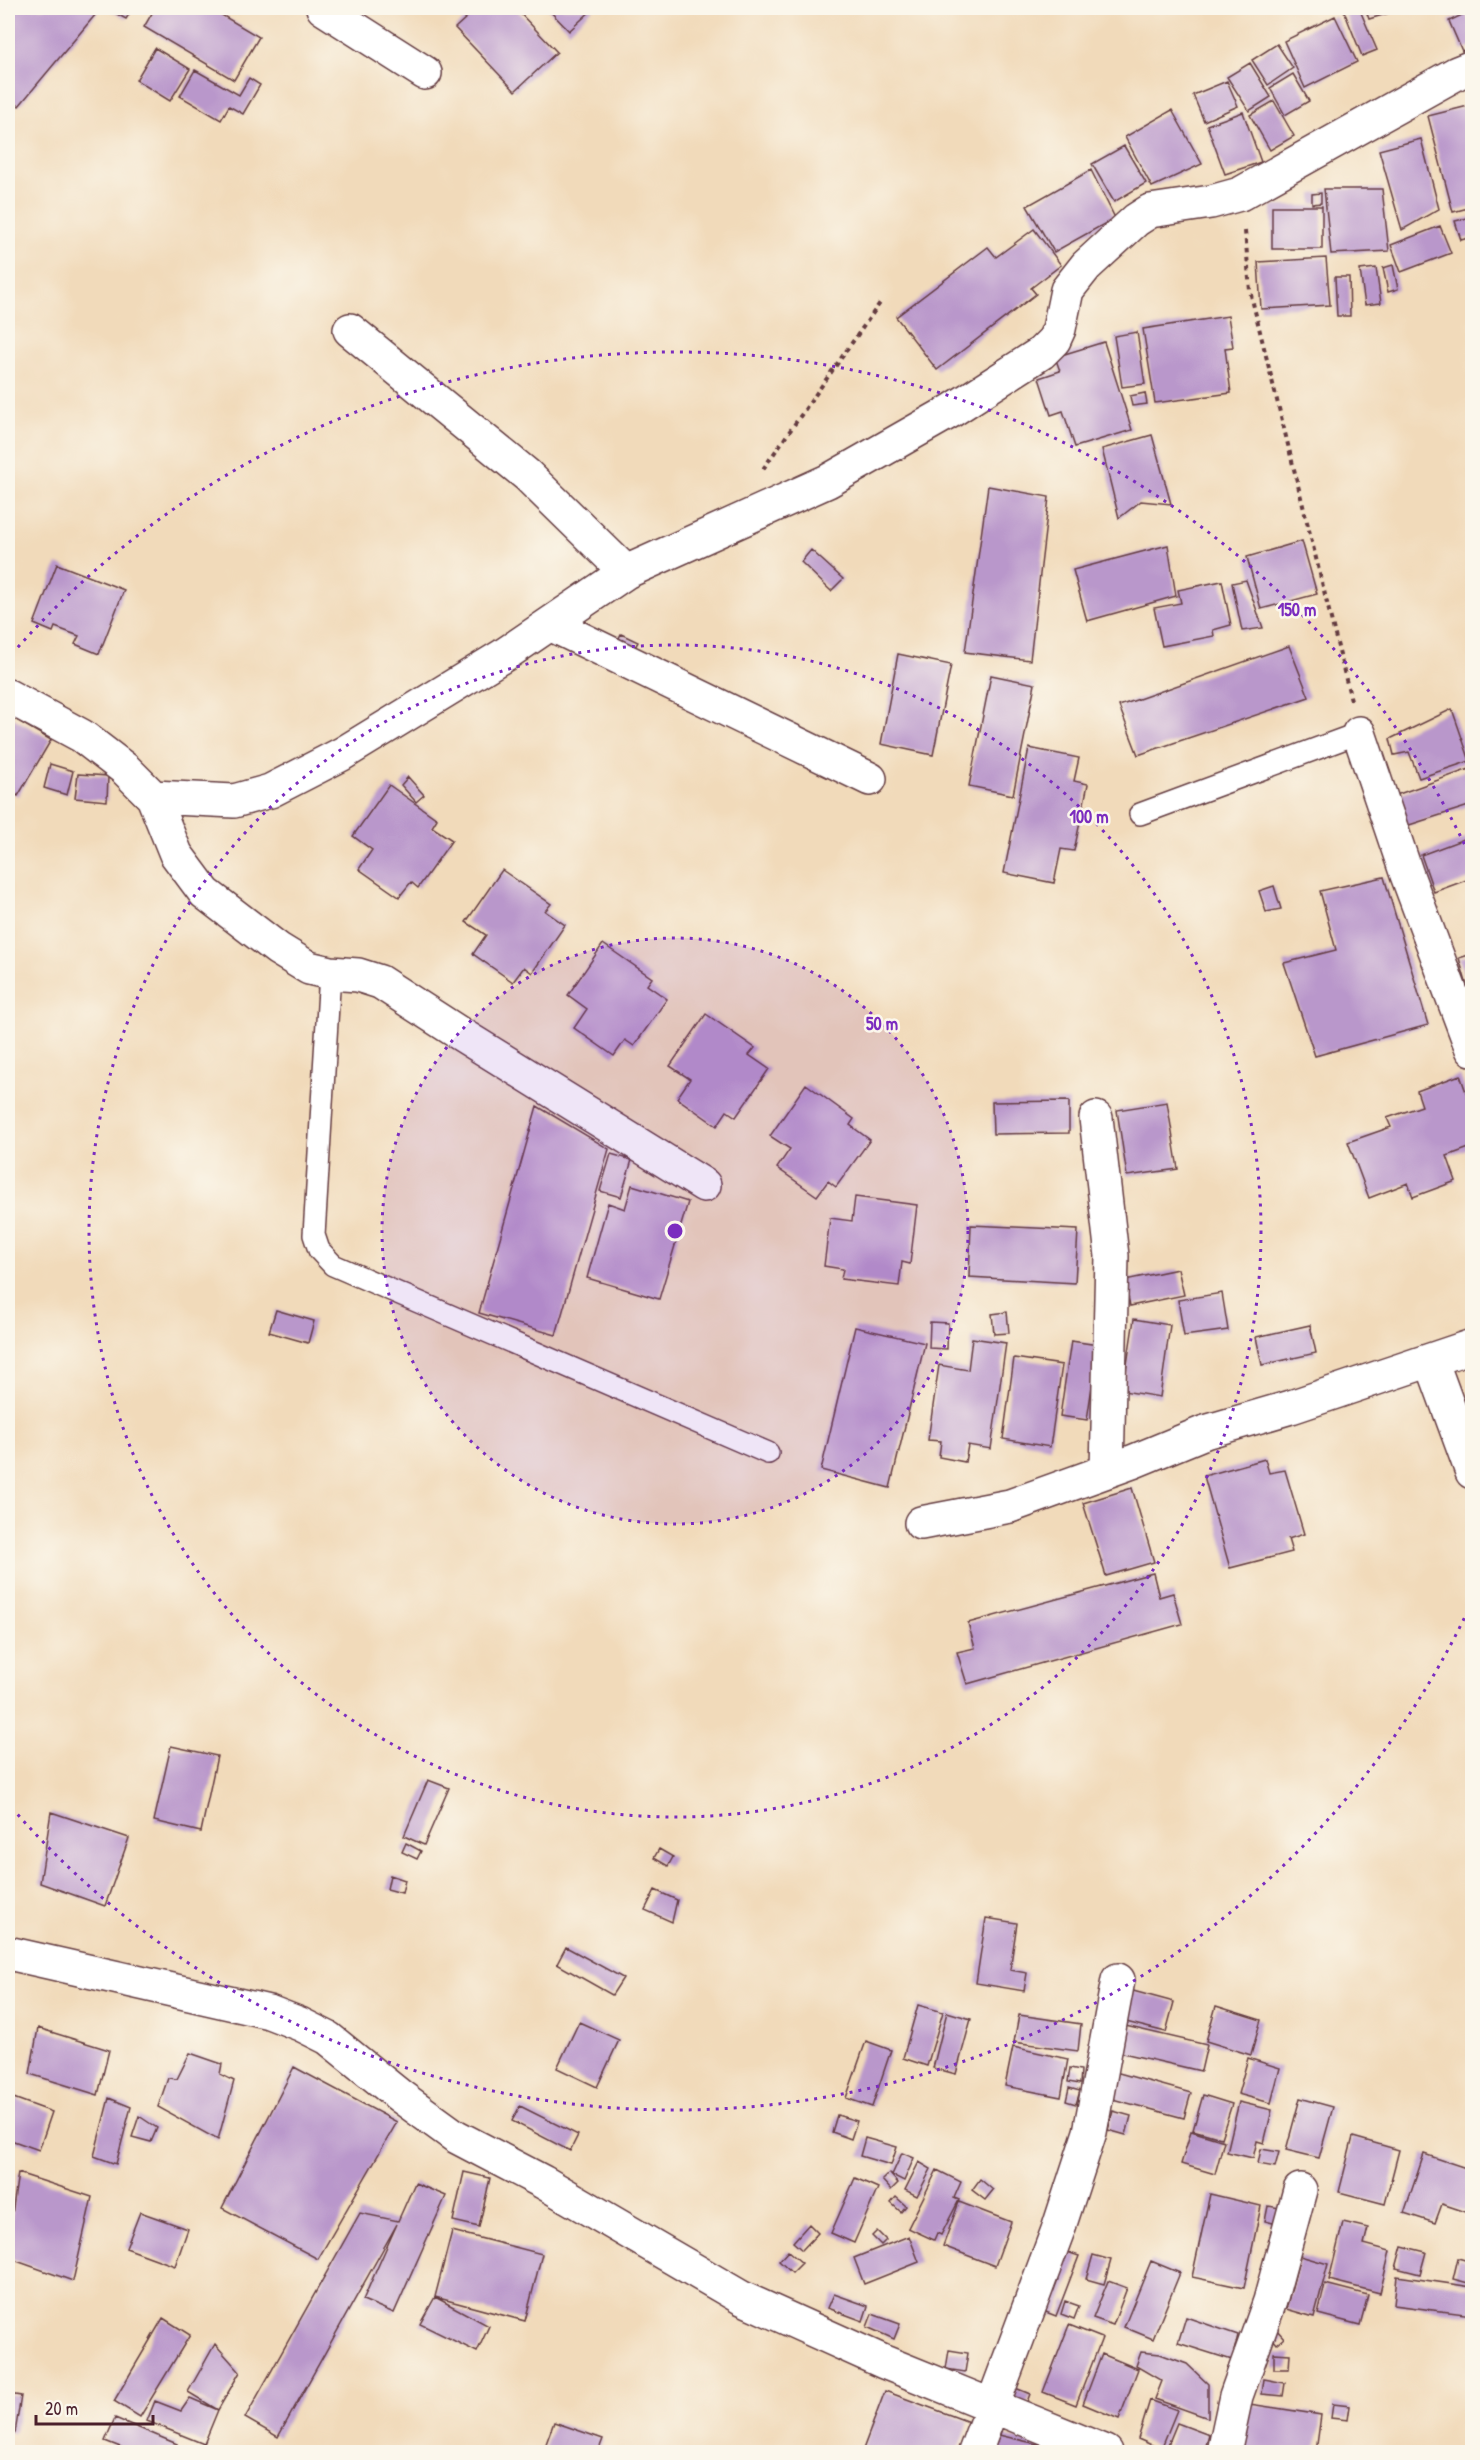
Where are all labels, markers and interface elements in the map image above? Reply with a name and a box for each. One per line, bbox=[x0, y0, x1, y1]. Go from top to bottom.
text: 150 m bbox=[1278, 597, 1316, 622]
text: 100 m bbox=[1069, 804, 1109, 829]
text: 50 m bbox=[866, 1011, 898, 1036]
centre of rings bbox=[665, 1221, 685, 1241]
scale bar bbox=[36, 2388, 153, 2426]
text: 20 m bbox=[45, 2396, 78, 2421]

